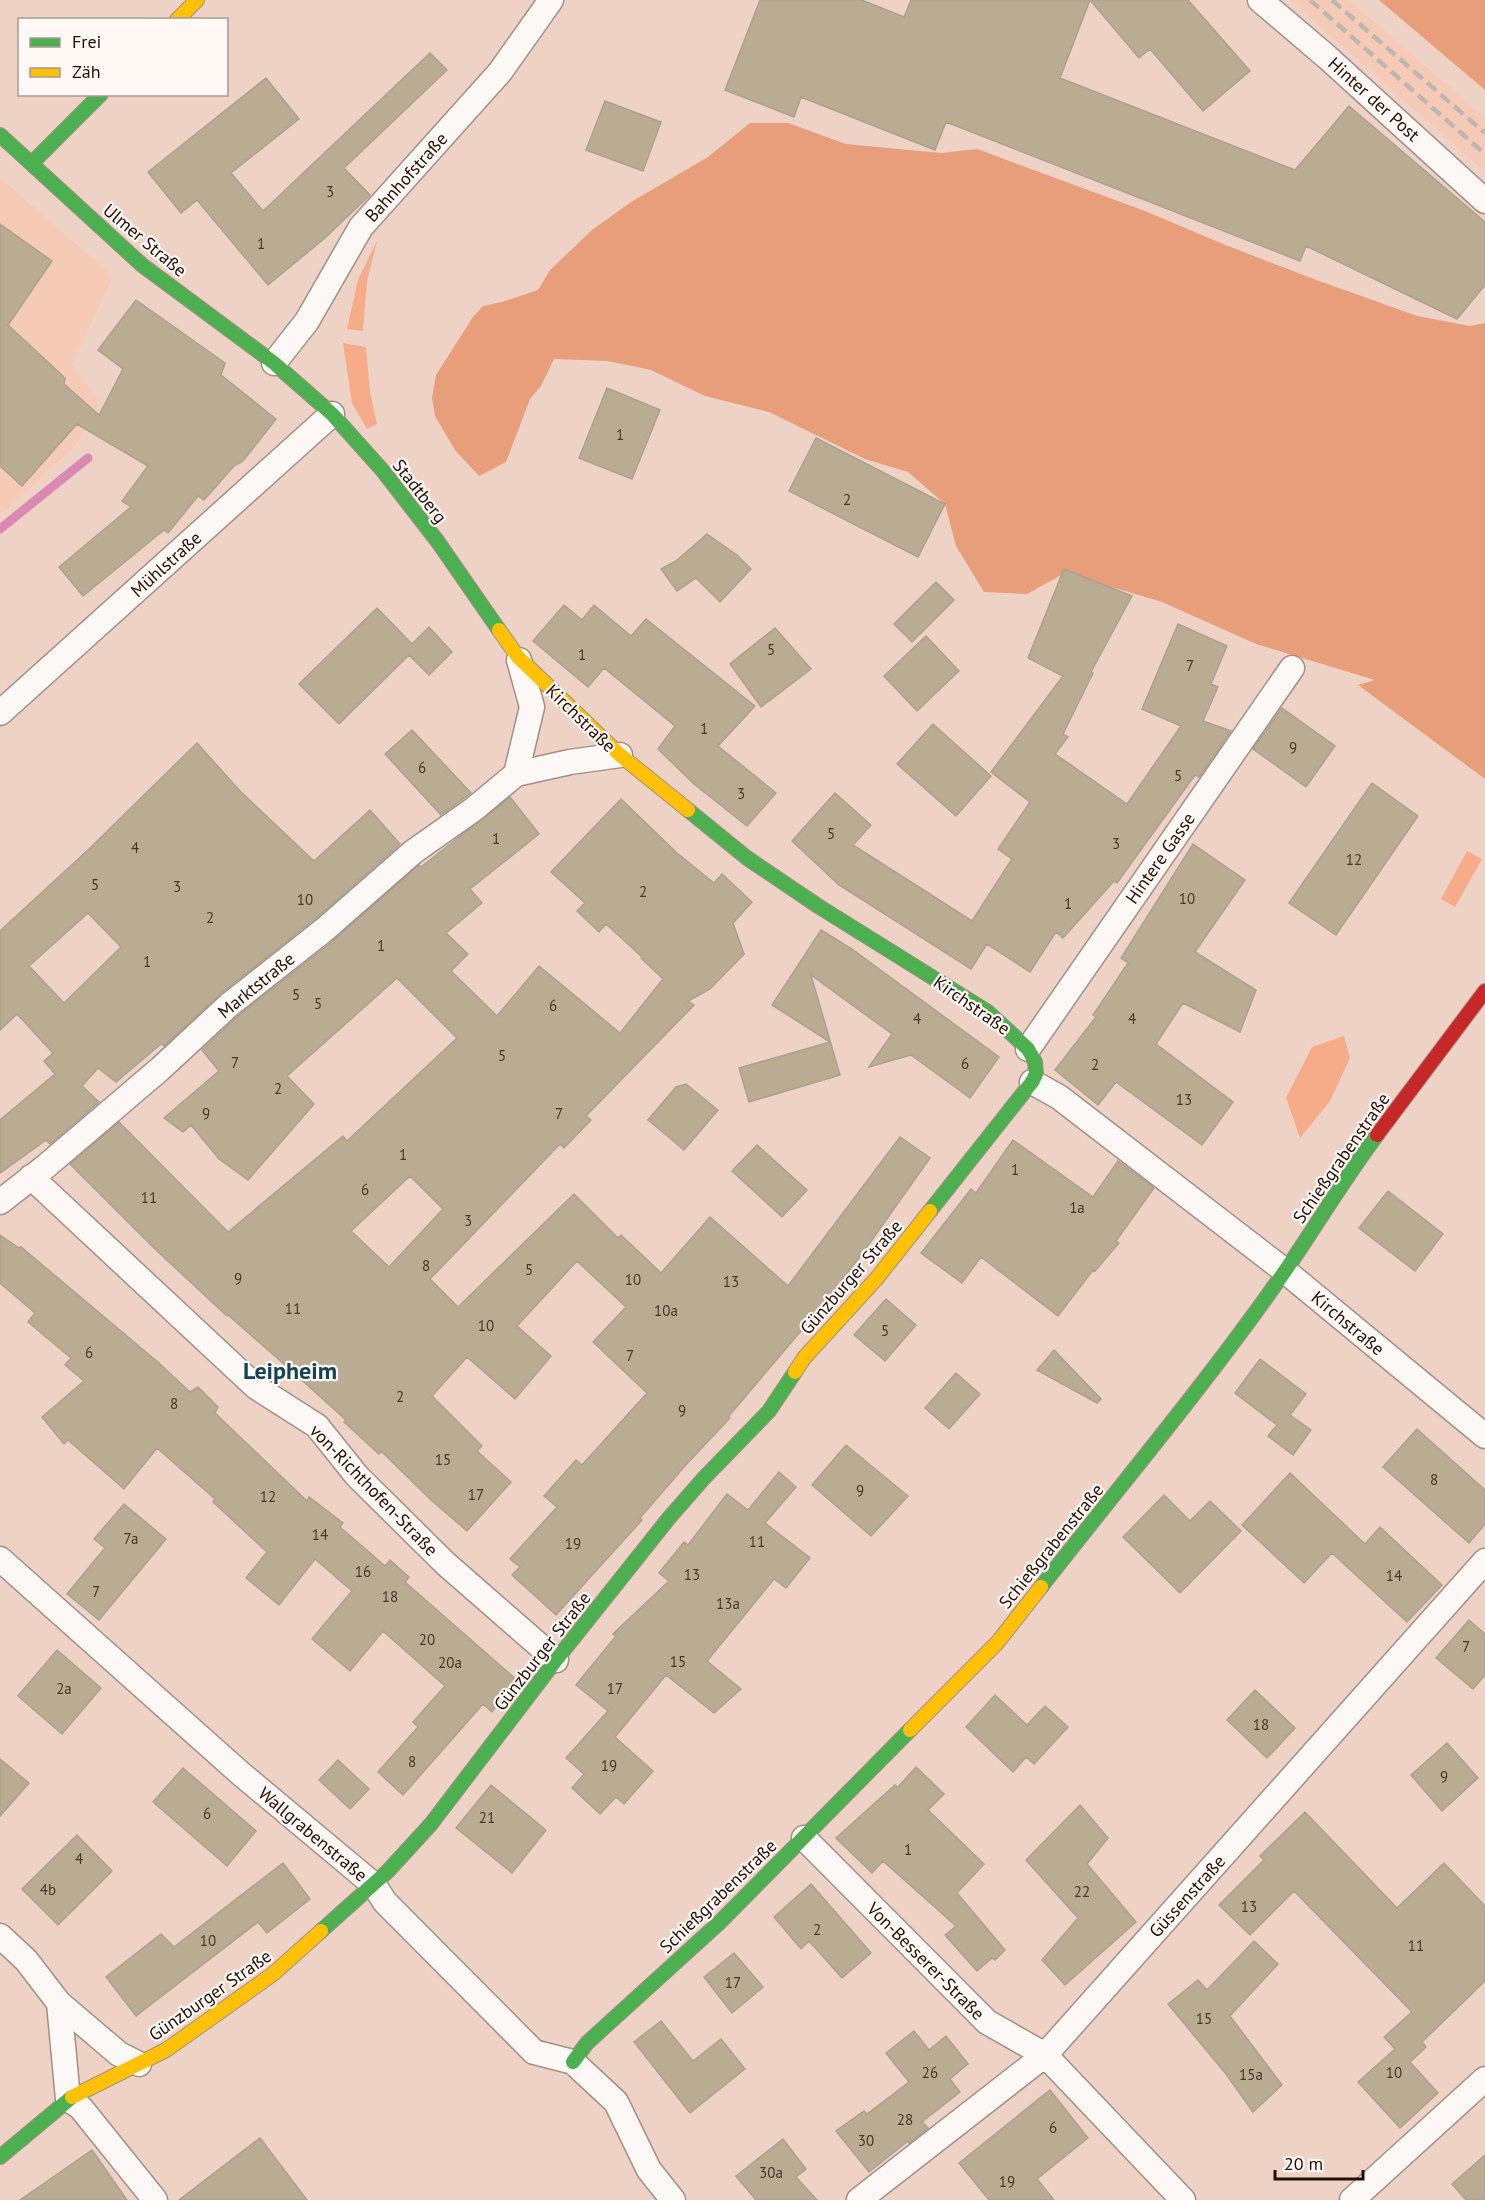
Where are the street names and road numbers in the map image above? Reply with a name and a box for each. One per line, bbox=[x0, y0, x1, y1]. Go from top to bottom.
street label: Hinter der Post bbox=[1323, 52, 1425, 146]
street label: Bahnhofstraße bbox=[360, 127, 452, 227]
street label: Ulmer Straße bbox=[98, 198, 192, 282]
street label: Stadtberg bbox=[388, 454, 452, 528]
street label: Mühlstraße bbox=[126, 526, 206, 602]
street label: Kirchstraße bbox=[541, 679, 621, 757]
street label: Hintere Gasse bbox=[1120, 808, 1200, 908]
street label: Marktstraße bbox=[213, 947, 299, 1023]
street label: Kirchstraße bbox=[929, 970, 1015, 1040]
street label: Schießgrabenstraße bbox=[1287, 1088, 1395, 1228]
street label: Günzburger Straße bbox=[795, 1215, 907, 1339]
street label: Kirchstraße bbox=[1307, 1286, 1389, 1360]
street label: von-Richthofen-Straße bbox=[305, 1419, 443, 1561]
street label: Schießgrabenstraße bbox=[994, 1479, 1108, 1613]
street label: Günzburger Straße bbox=[488, 1587, 596, 1715]
street label: Wallgrabenstraße bbox=[254, 1782, 372, 1886]
street label: Schießgrabenstraße bbox=[655, 1834, 781, 1958]
street label: Güssenstraße bbox=[1144, 1850, 1230, 1942]
street label: Von-Besserer-Straße bbox=[861, 1896, 990, 2025]
street label: Günzburger Straße bbox=[144, 1944, 276, 2046]

